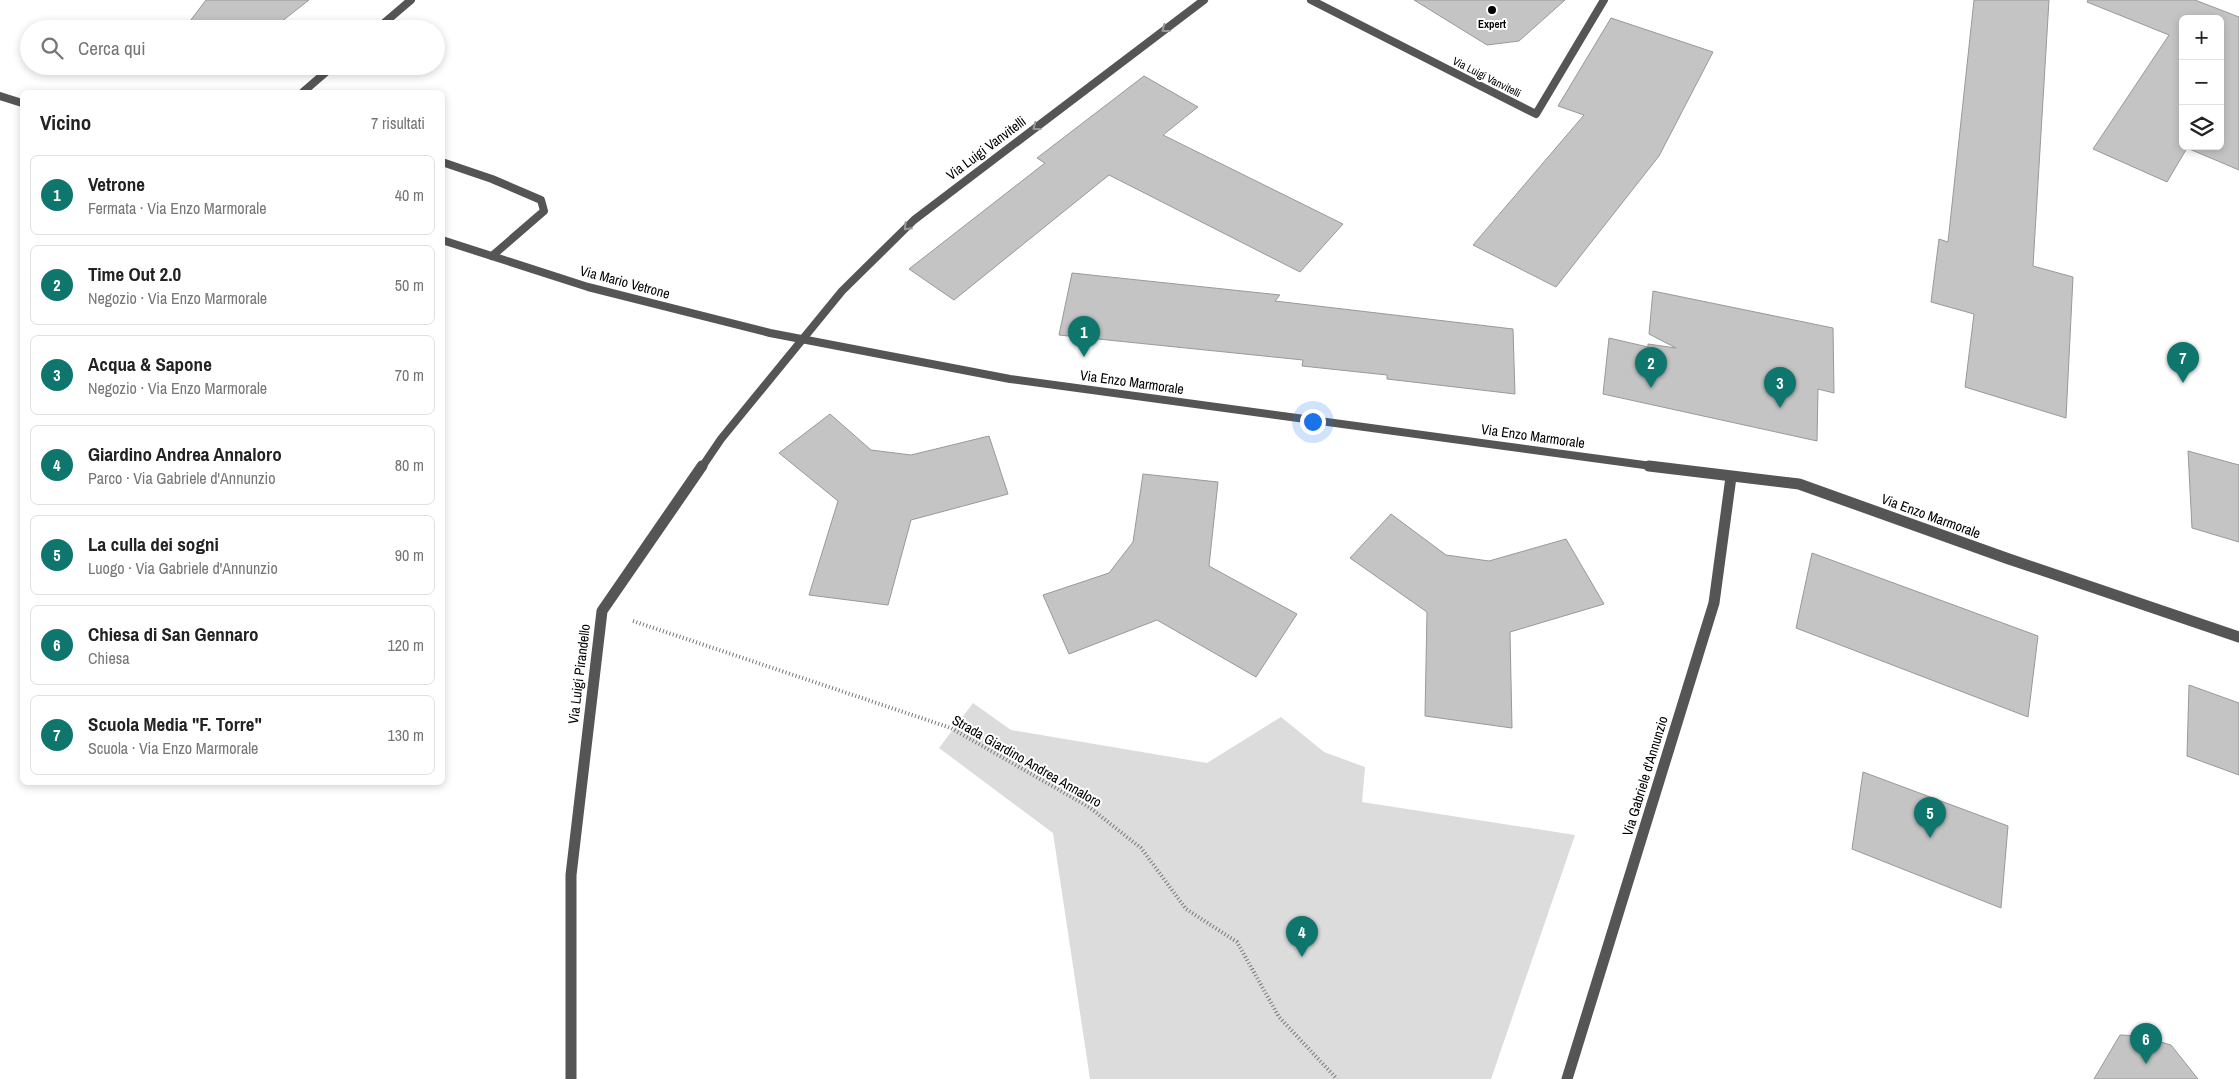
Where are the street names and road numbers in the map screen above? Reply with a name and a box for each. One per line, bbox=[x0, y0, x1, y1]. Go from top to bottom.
street label: Via Luigi Vanvitelli bbox=[1450, 54, 1524, 100]
street label: Via Luigi Vanvitelli bbox=[943, 112, 1029, 184]
street label: Via Mario Vetrone bbox=[578, 261, 672, 303]
street label: Via Enzo Marmorale bbox=[1079, 366, 1185, 398]
street label: Via Enzo Marmorale bbox=[1480, 420, 1586, 452]
street label: Via Enzo Marmorale bbox=[1879, 490, 1983, 542]
street label: Via Luigi Pirandello bbox=[564, 623, 594, 725]
street label: Strada Giardino Andrea Annaloro bbox=[949, 711, 1105, 811]
street label: Via Gabriele d'Annunzio bbox=[1618, 714, 1672, 838]

